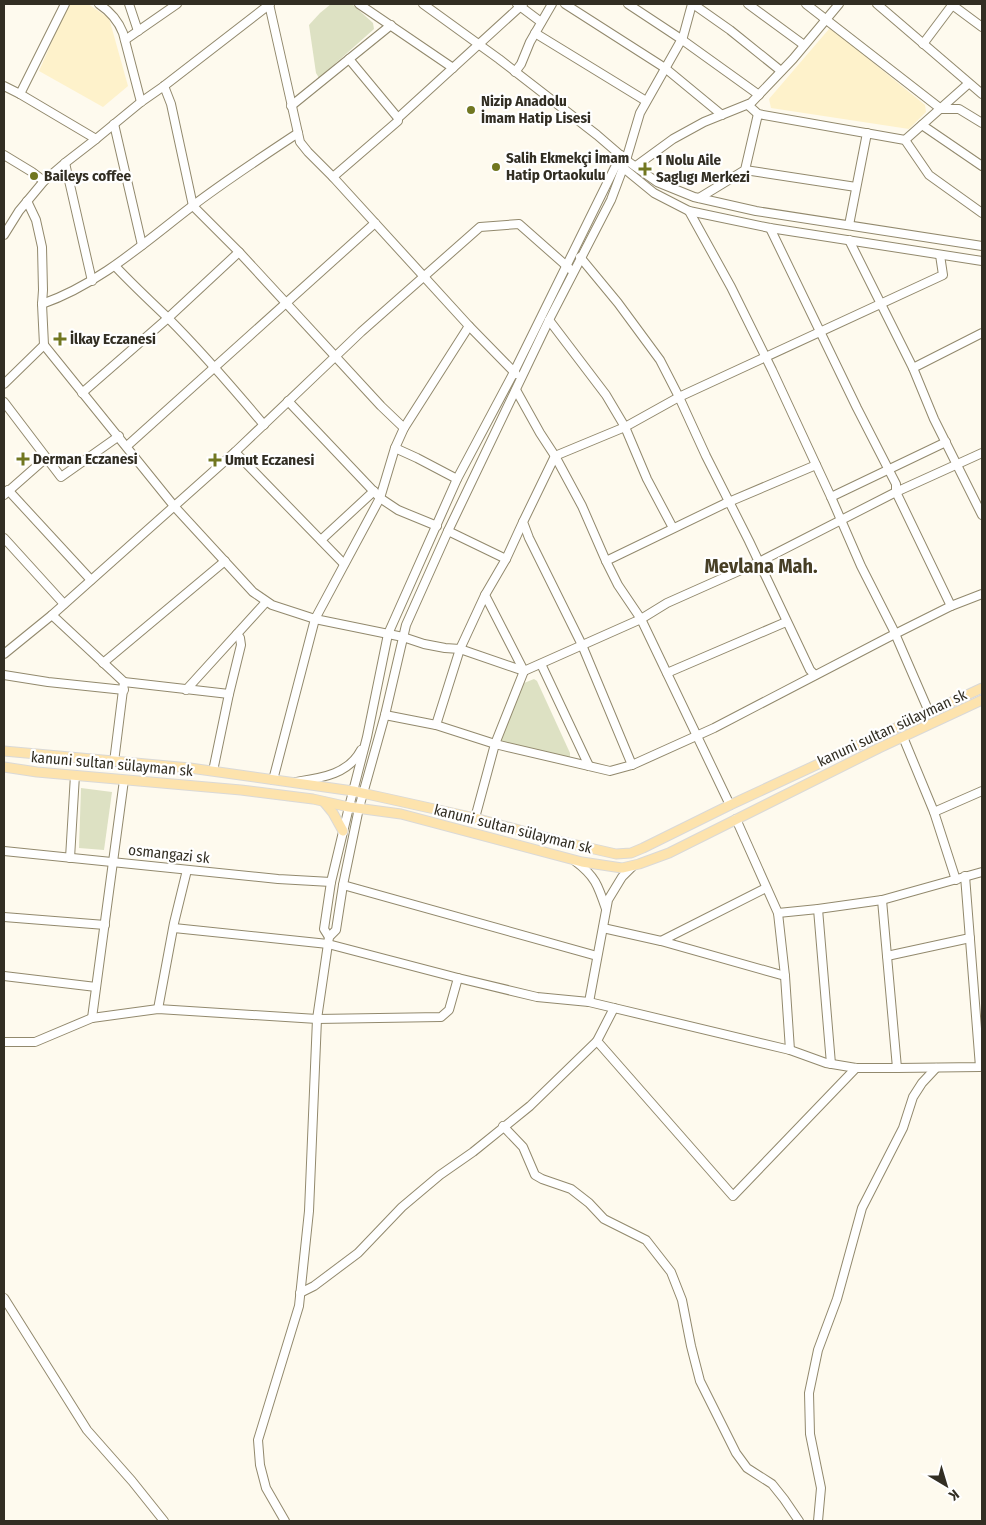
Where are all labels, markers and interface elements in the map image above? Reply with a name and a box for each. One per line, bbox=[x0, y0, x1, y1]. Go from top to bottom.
place label: Nizip Anadolu İmam Hatip Lisesi bbox=[481, 92, 591, 127]
marker: Nizip Anadolu İmam Hatip Lisesi bbox=[465, 104, 477, 116]
place label: Salih Ekmekçi İmam Hatip Ortaokulu bbox=[506, 149, 629, 184]
place label: 1 Nolu Aile Saglıgı Merkezi bbox=[656, 151, 750, 186]
marker: Salih Ekmekçi İmam Hatip Ortaokulu bbox=[490, 161, 502, 173]
marker: 1 Nolu Aile Saglıgı Merkezi bbox=[638, 162, 652, 176]
place label: Baileys coffee bbox=[44, 167, 132, 185]
marker: Baileys coffee bbox=[28, 170, 40, 182]
place label: İlkay Eczanesi bbox=[70, 330, 156, 348]
marker: İlkay Eczanesi bbox=[54, 333, 66, 345]
place label: Derman Eczanesi bbox=[33, 450, 138, 468]
place label: Umut Eczanesi bbox=[225, 451, 314, 469]
marker: Derman Eczanesi bbox=[17, 453, 29, 465]
marker: Umut Eczanesi bbox=[209, 454, 221, 466]
district label: Mevlana Mah. bbox=[704, 554, 818, 578]
street label: kanuni sultan sülayman sk bbox=[815, 685, 969, 771]
street label: kanuni sultan sülayman sk bbox=[30, 748, 194, 780]
street label: kanuni sultan sülayman sk bbox=[432, 801, 594, 857]
street label: osmangazi sk bbox=[127, 841, 211, 867]
north arrow bbox=[921, 1460, 971, 1510]
text: K bbox=[945, 1486, 962, 1505]

